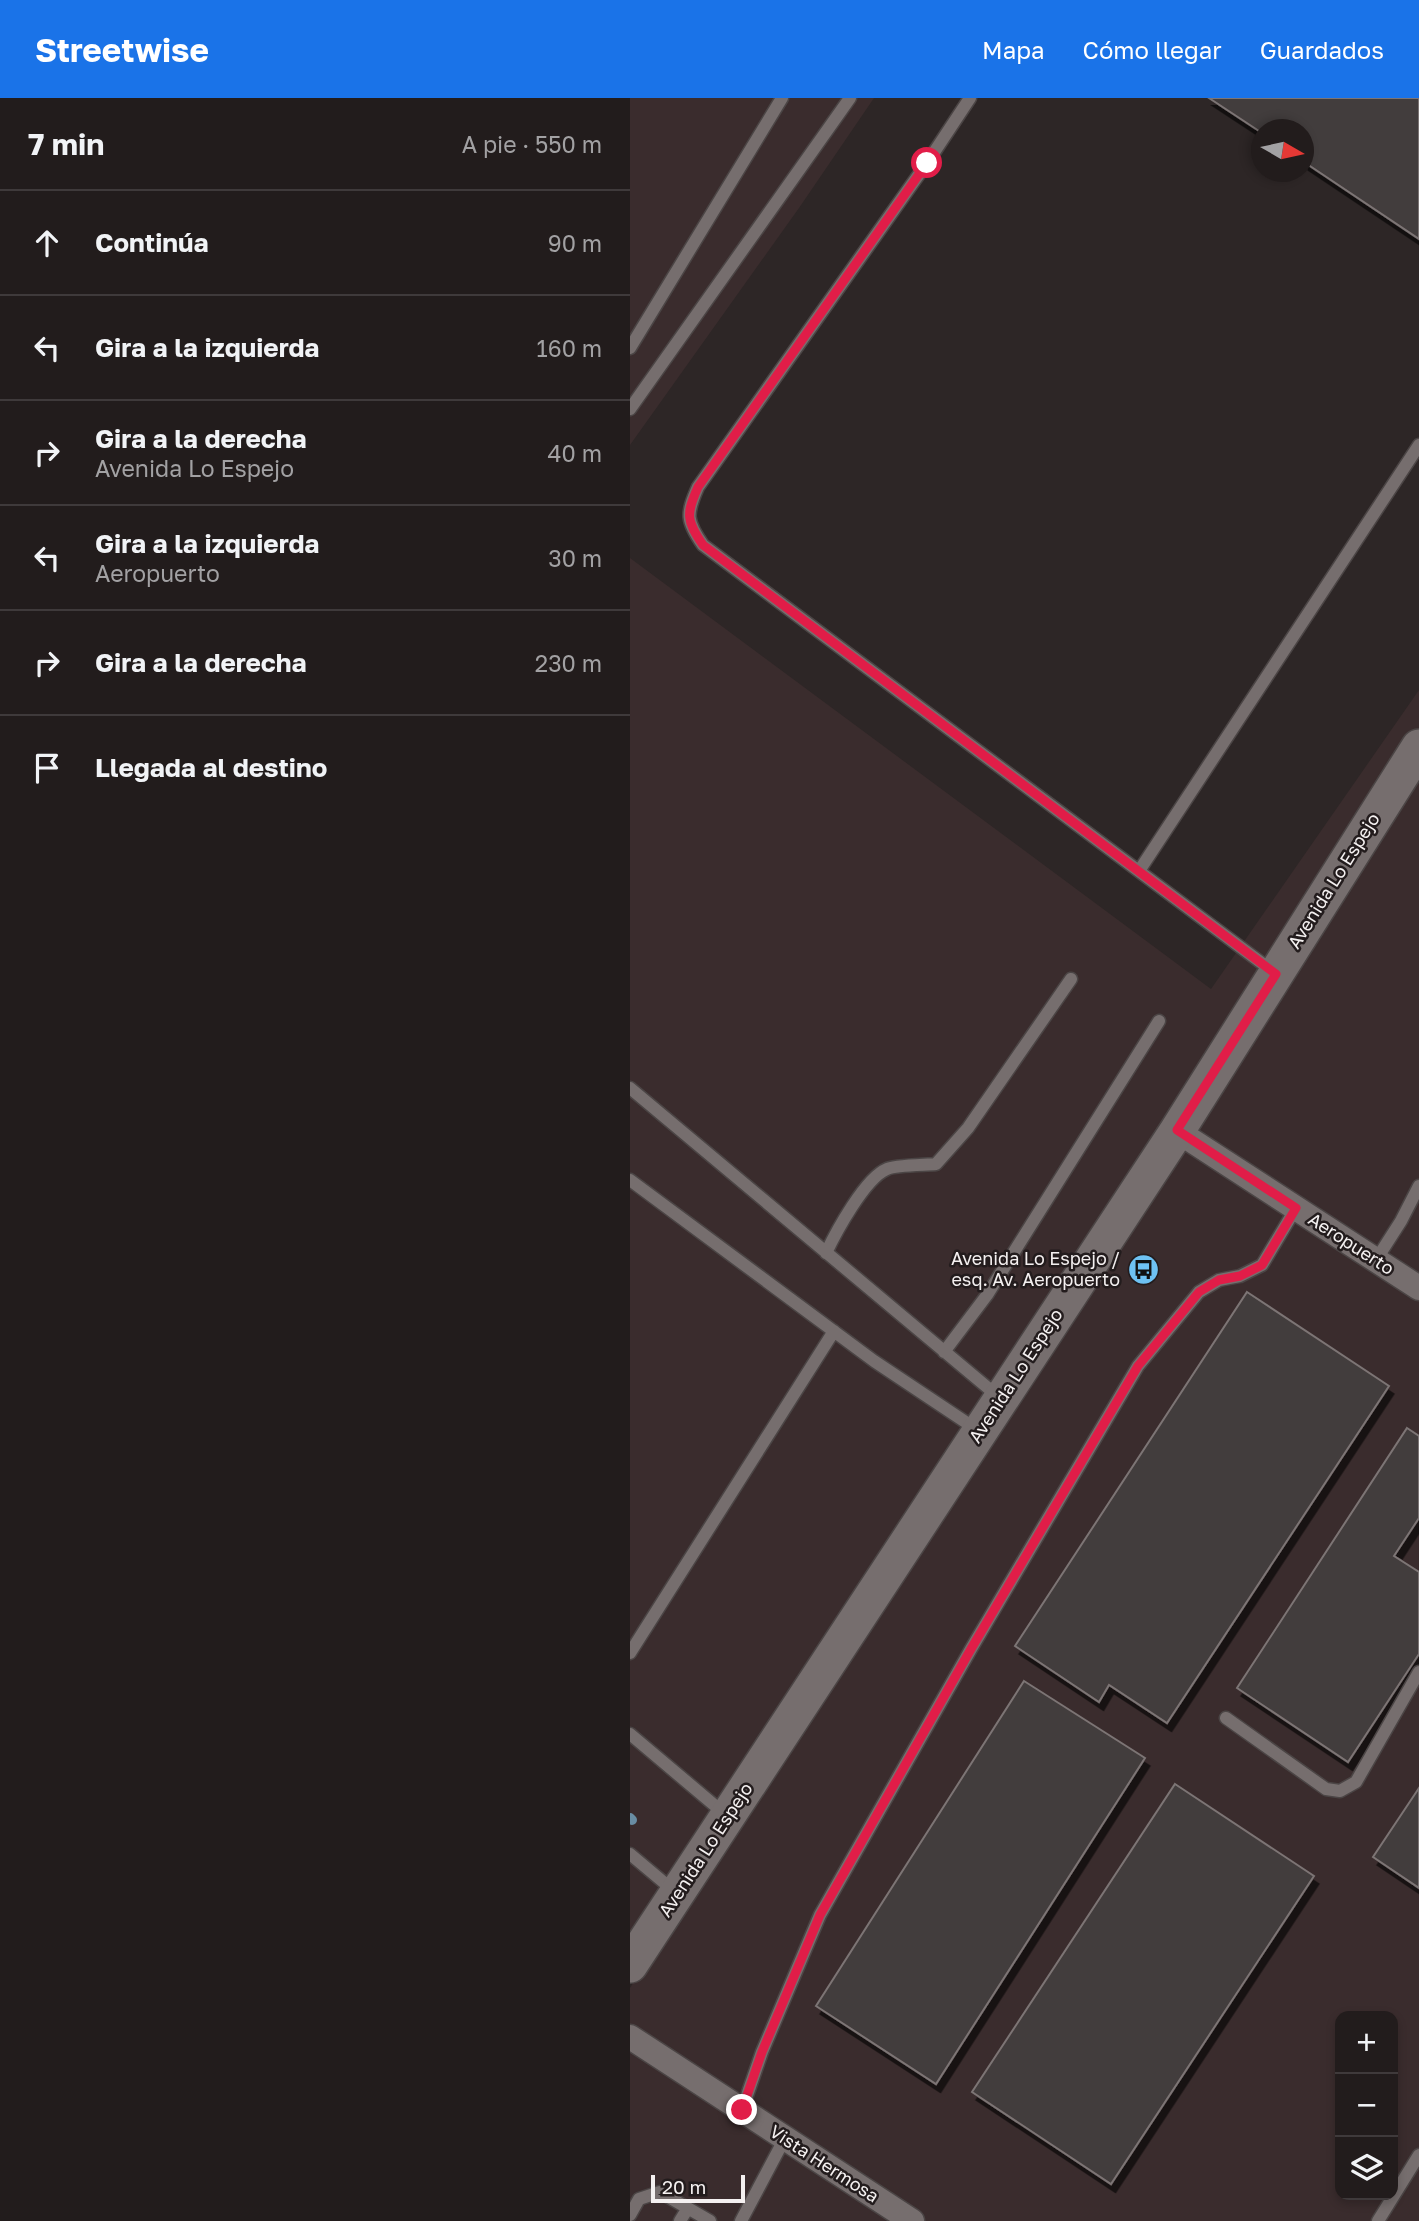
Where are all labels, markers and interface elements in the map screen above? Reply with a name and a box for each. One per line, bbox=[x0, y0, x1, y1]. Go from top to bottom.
text: Streetwise bbox=[35, 30, 209, 69]
text: Mapa bbox=[982, 35, 1045, 64]
text: Cómo llegar bbox=[1083, 35, 1222, 64]
text: Guardados bbox=[1260, 35, 1384, 64]
north arrow bbox=[1251, 119, 1314, 182]
text: 7 min bbox=[28, 126, 104, 162]
text: A pie · 550 m bbox=[462, 130, 602, 158]
route start bbox=[911, 147, 942, 178]
icon: ahead bbox=[28, 224, 66, 262]
text: Continúa bbox=[95, 227, 209, 258]
text: 90 m bbox=[548, 229, 602, 257]
icon: left bbox=[28, 329, 66, 367]
text: Gira a la izquierda bbox=[95, 332, 319, 363]
text: 160 m bbox=[537, 334, 602, 362]
text: Gira a la derecha bbox=[95, 423, 307, 454]
icon: right bbox=[28, 434, 66, 472]
text: 40 m bbox=[548, 439, 602, 467]
text: Avenida Lo Espejo bbox=[95, 454, 294, 482]
text: Gira a la izquierda bbox=[95, 528, 319, 559]
icon: left bbox=[28, 539, 66, 577]
text: 30 m bbox=[548, 544, 602, 572]
text: Aeropuerto bbox=[95, 559, 220, 587]
icon: right bbox=[28, 644, 66, 682]
text: Gira a la derecha bbox=[95, 647, 307, 678]
text: 230 m bbox=[535, 649, 602, 677]
icon: arrive bbox=[28, 749, 66, 787]
text: Llegada al destino bbox=[95, 752, 327, 783]
street label: Avenida Lo Espejo bbox=[1283, 809, 1384, 952]
street label: Aeropuerto bbox=[1305, 1207, 1399, 1279]
place label: Avenida Lo Espejo / esq. Av. Aeropuerto bbox=[951, 1247, 1120, 1290]
bus stop icon: Avenida Lo Espejo / esq. Av. Aeropuerto bbox=[1126, 1252, 1160, 1286]
street label: Avenida Lo Espejo bbox=[964, 1304, 1067, 1447]
street label: Avenida Lo Espejo bbox=[654, 1778, 757, 1921]
map controls bbox=[1335, 2011, 1398, 2200]
button: + bbox=[1335, 2011, 1398, 2074]
button: − bbox=[1335, 2074, 1398, 2137]
route end bbox=[726, 2094, 757, 2125]
street label: Vista Hermosa bbox=[766, 2120, 883, 2207]
button: layers bbox=[1335, 2137, 1398, 2200]
scale bar bbox=[651, 2172, 746, 2204]
text: 20 m bbox=[662, 2175, 706, 2198]

